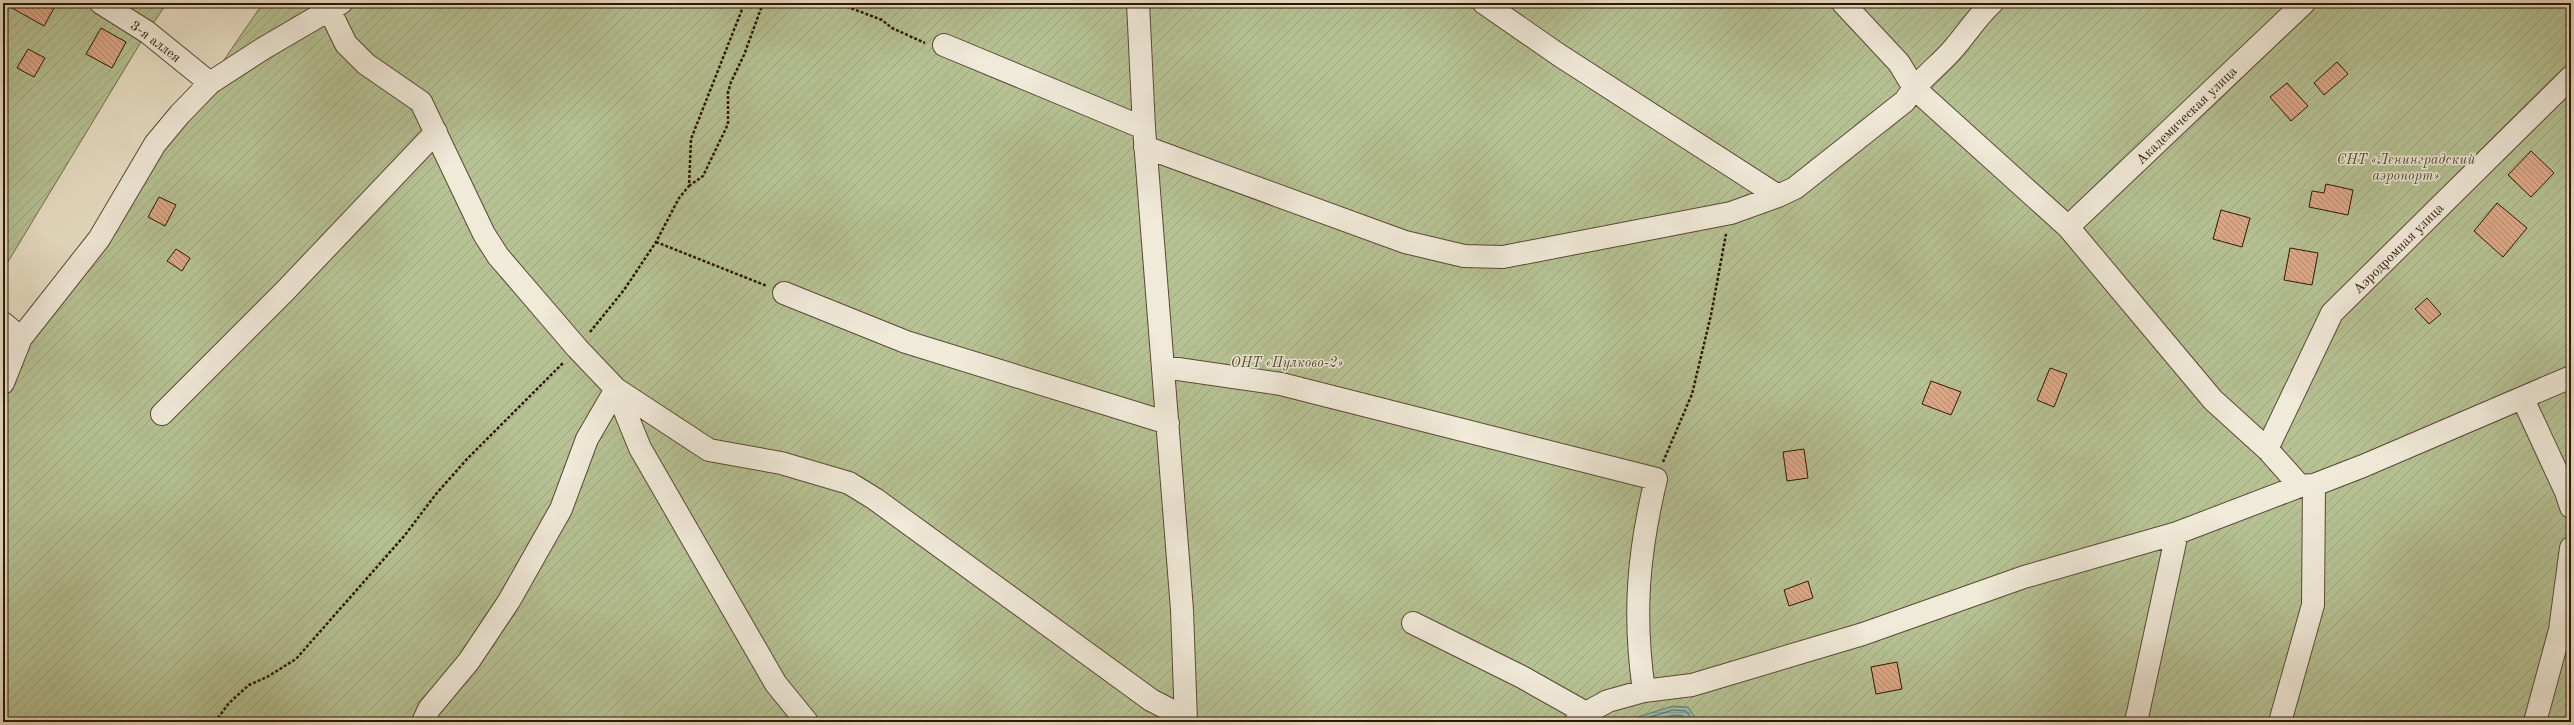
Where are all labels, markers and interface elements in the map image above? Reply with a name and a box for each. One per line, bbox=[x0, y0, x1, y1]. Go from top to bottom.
street label: 3-я аллея bbox=[128, 18, 183, 65]
street label: Академическая улица bbox=[2134, 64, 2240, 167]
park label: СНТ «Ленинградский аэропорт» bbox=[2337, 153, 2475, 184]
street label: Аэродромная улица bbox=[2351, 201, 2447, 297]
park label: ОНТ «Пулково-2» bbox=[1231, 356, 1343, 371]

